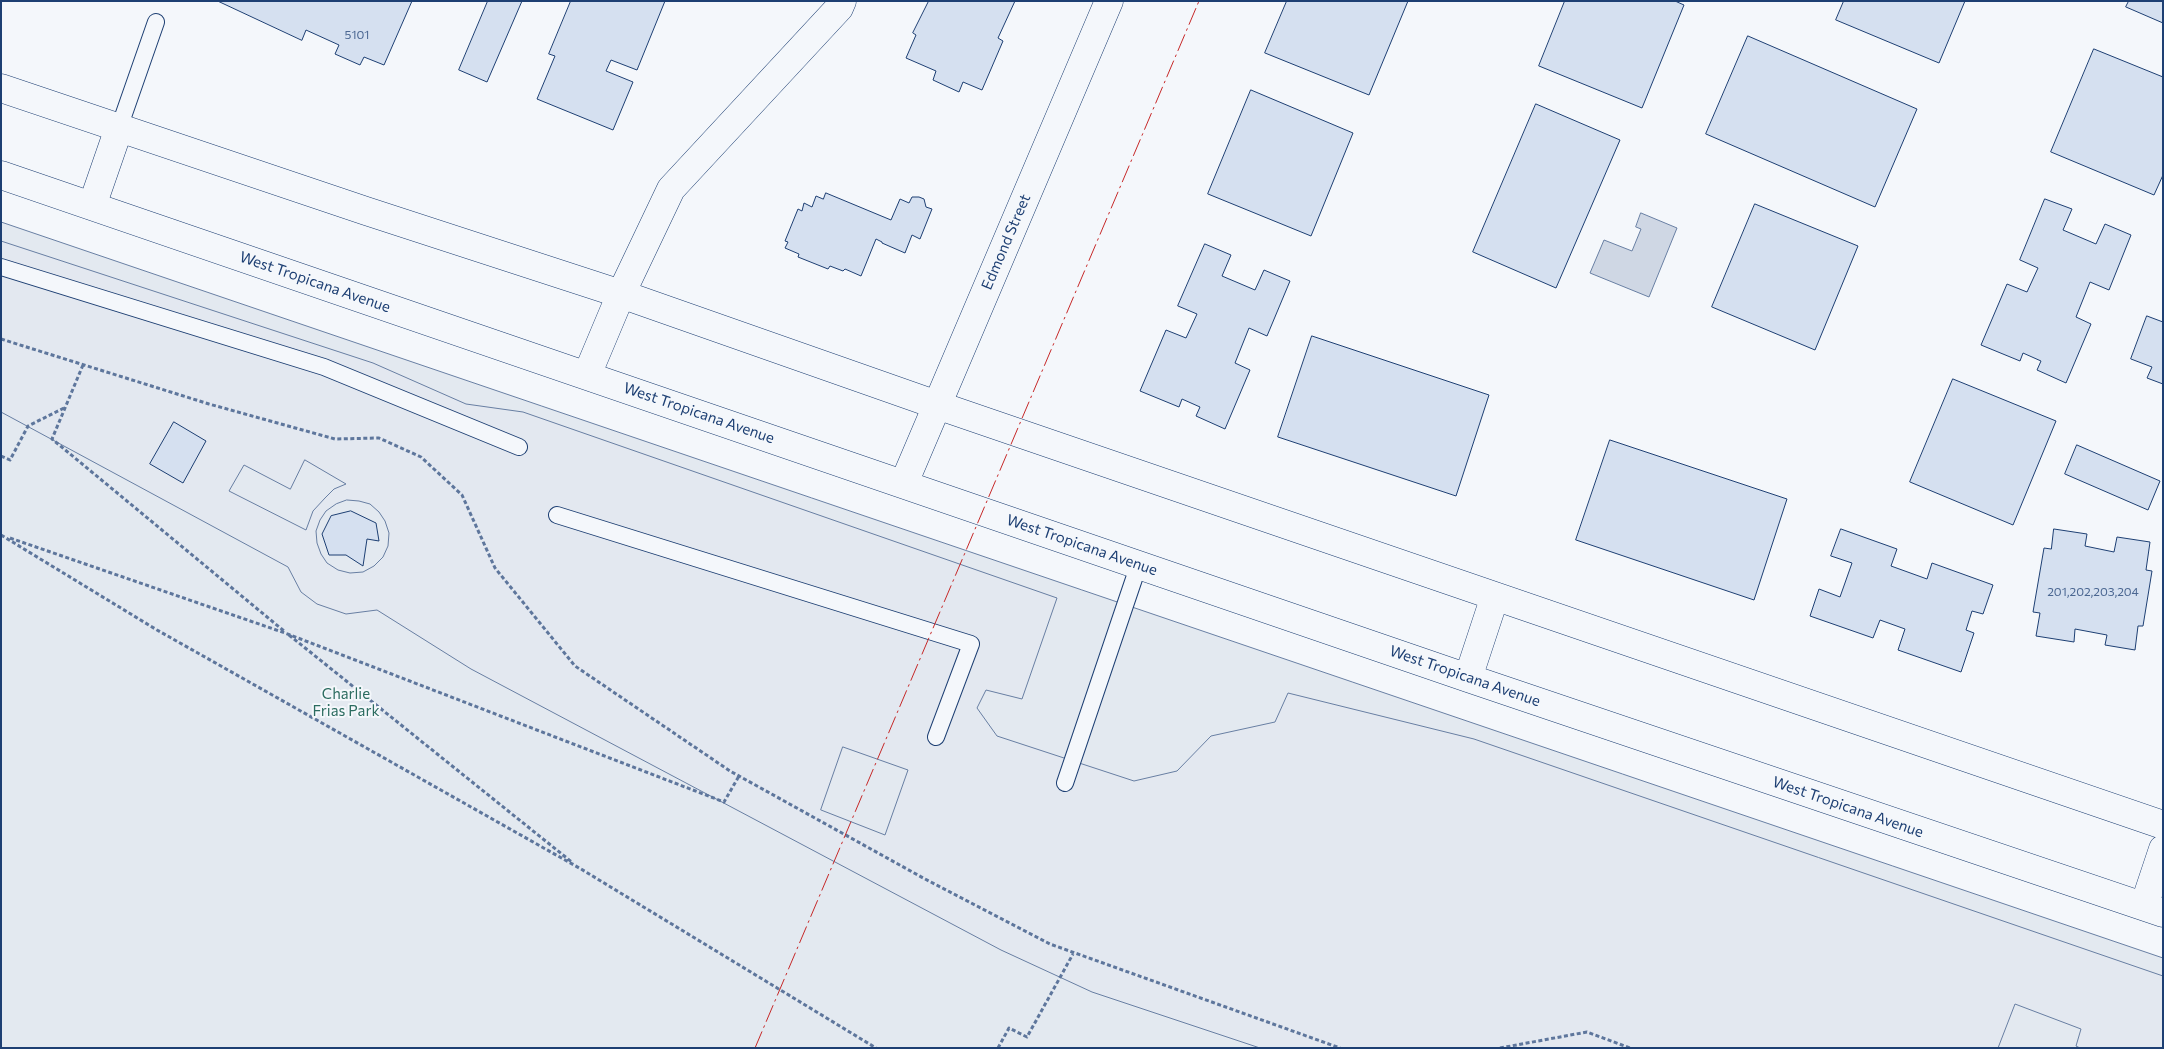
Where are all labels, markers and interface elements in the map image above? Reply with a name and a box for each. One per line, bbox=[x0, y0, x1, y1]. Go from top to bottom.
house number: 5101 bbox=[345, 28, 369, 42]
street label: Edmond Street bbox=[978, 191, 1034, 293]
street label: West Tropicana Avenue bbox=[237, 248, 393, 316]
street label: West Tropicana Avenue bbox=[621, 379, 777, 447]
street label: West Tropicana Avenue bbox=[1004, 511, 1160, 579]
house number: 201,202,203,204 bbox=[2047, 585, 2139, 599]
street label: West Tropicana Avenue bbox=[1387, 642, 1543, 710]
park label: Charlie Frias Park bbox=[312, 685, 380, 720]
street label: West Tropicana Avenue bbox=[1770, 773, 1926, 841]

